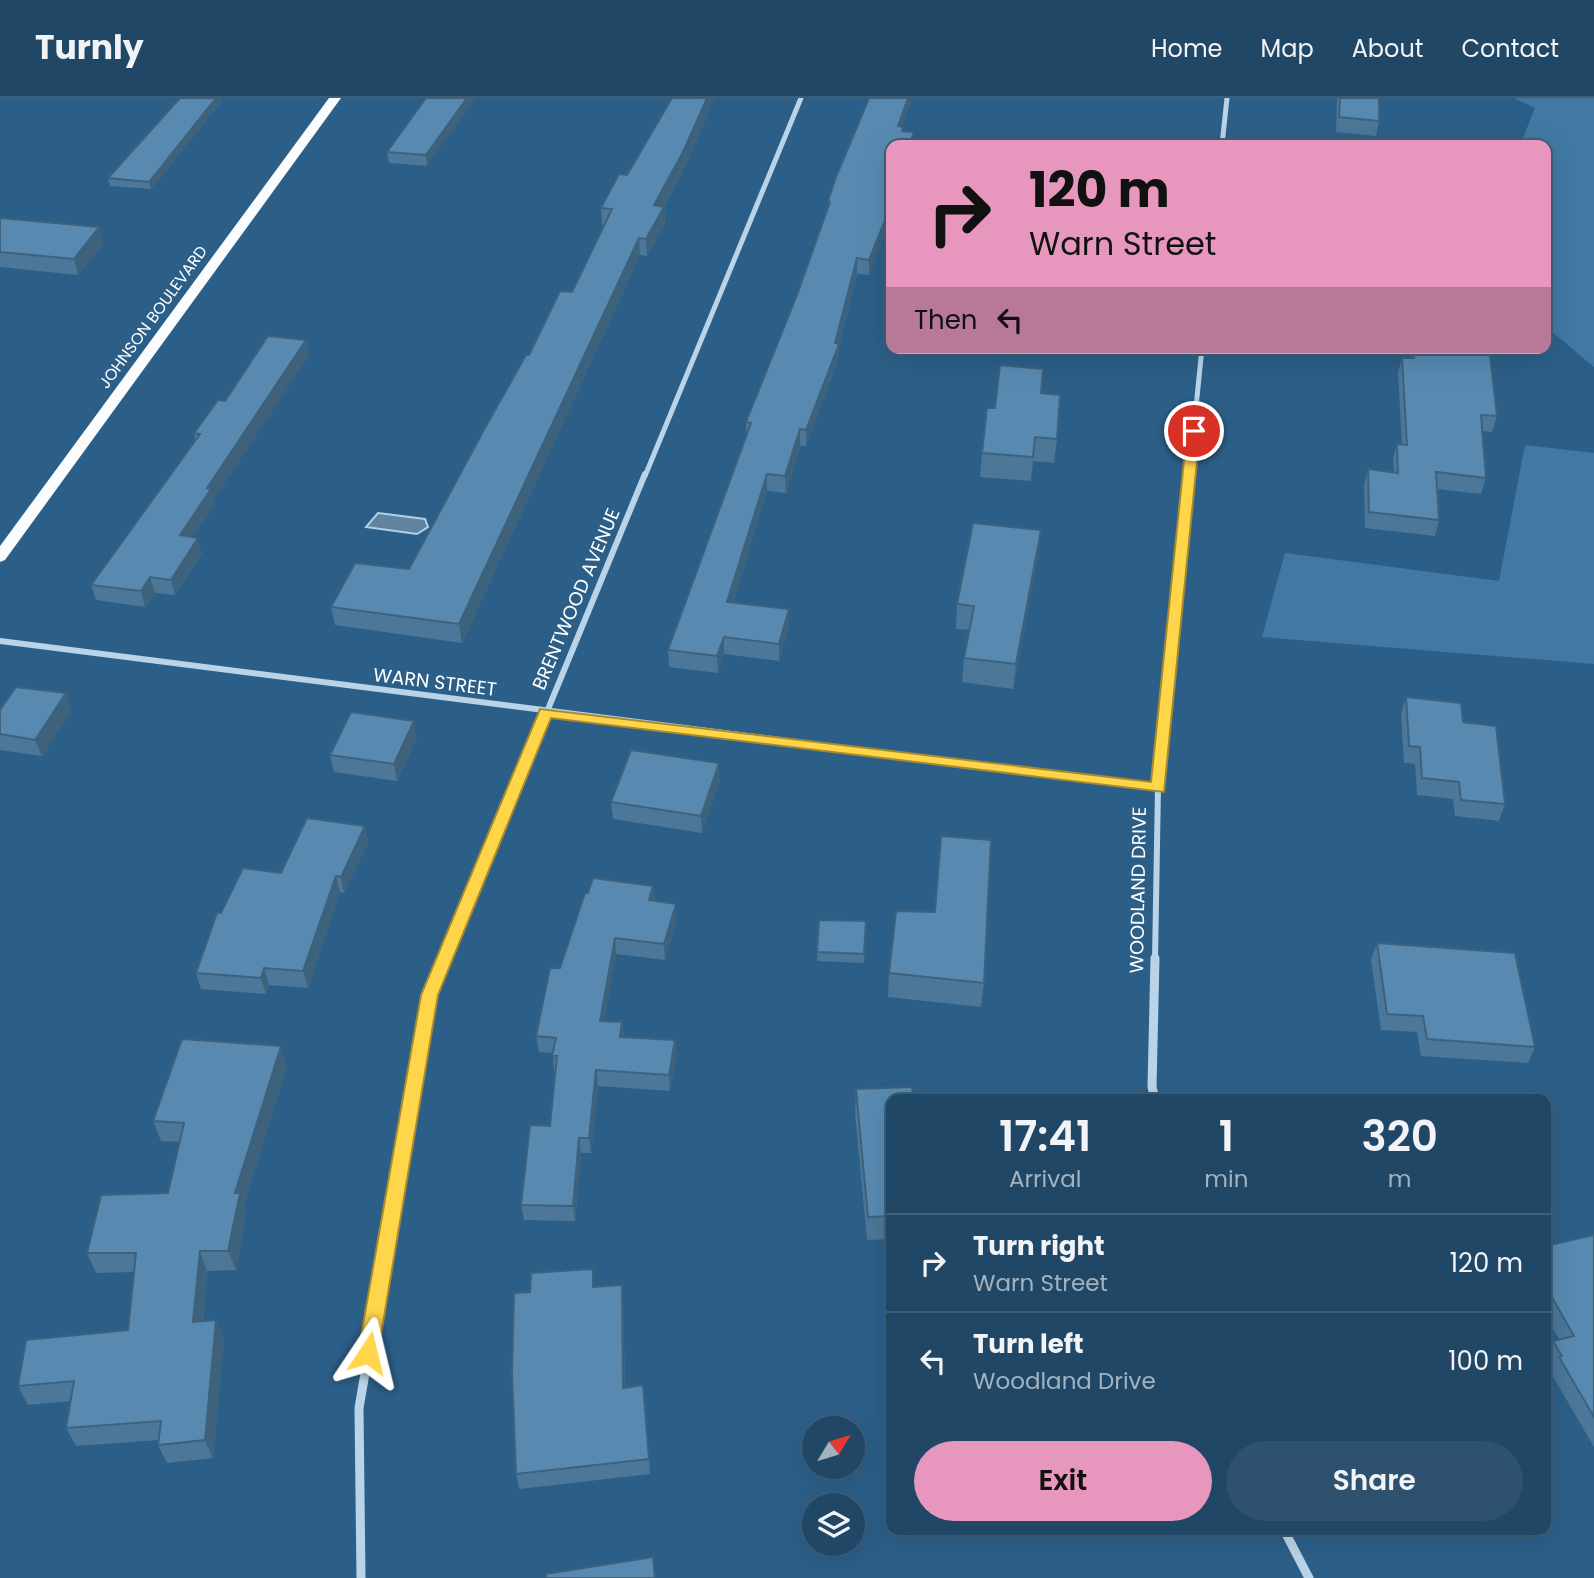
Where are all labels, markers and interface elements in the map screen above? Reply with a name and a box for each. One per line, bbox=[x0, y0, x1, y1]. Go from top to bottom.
text: Turnly bbox=[35, 24, 144, 71]
text: Home bbox=[1151, 32, 1223, 65]
text: Map bbox=[1261, 32, 1314, 65]
text: About bbox=[1352, 32, 1423, 65]
text: Contact bbox=[1461, 32, 1559, 65]
text: 120 m bbox=[1029, 156, 1170, 224]
icon: right bbox=[914, 168, 1005, 259]
text: Warn Street bbox=[1029, 221, 1217, 266]
street label: JOHNSON BOULEVARD bbox=[93, 241, 213, 393]
icon: left bbox=[991, 301, 1029, 339]
text: Then bbox=[914, 302, 977, 338]
pin bbox=[1164, 401, 1224, 461]
icon: arrive bbox=[1175, 412, 1213, 450]
street label: BRENTWOOD AVENUE bbox=[526, 504, 626, 694]
street label: WARN STREET bbox=[372, 661, 498, 703]
street label: WOODLAND DRIVE bbox=[1123, 806, 1153, 974]
text: 17:41 bbox=[999, 1107, 1091, 1166]
text: 1 bbox=[1219, 1107, 1234, 1166]
text: 320 bbox=[1362, 1107, 1438, 1166]
text: Arrival bbox=[1009, 1163, 1081, 1195]
text: min bbox=[1204, 1163, 1248, 1195]
text: m bbox=[1388, 1163, 1412, 1195]
text: Turn right bbox=[973, 1228, 1105, 1264]
icon: right bbox=[914, 1244, 952, 1282]
text: 120 m bbox=[1450, 1245, 1523, 1281]
text: Warn Street bbox=[973, 1267, 1108, 1299]
position arrow bbox=[331, 1316, 405, 1390]
text: Turn left bbox=[973, 1326, 1084, 1362]
icon: left bbox=[914, 1342, 952, 1380]
text: 100 m bbox=[1448, 1343, 1523, 1379]
text: Woodland Drive bbox=[973, 1365, 1156, 1397]
north arrow bbox=[802, 1416, 864, 1479]
map controls bbox=[802, 1416, 865, 1556]
button: Exit bbox=[914, 1441, 1212, 1521]
button: Share bbox=[1226, 1441, 1523, 1521]
button: layers bbox=[802, 1493, 865, 1556]

